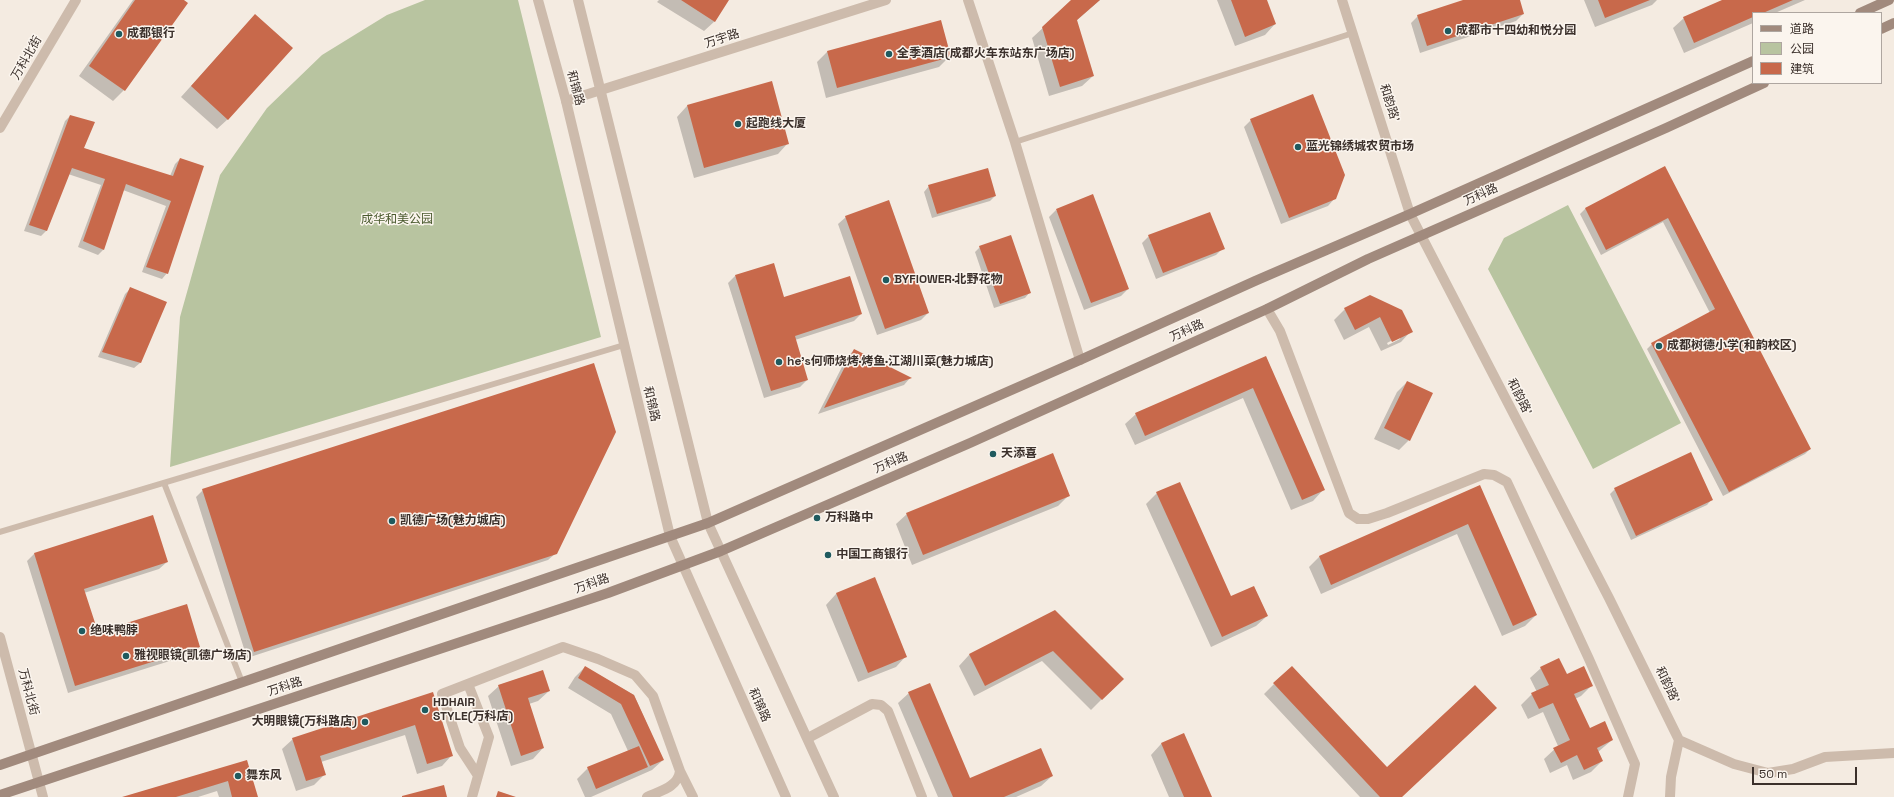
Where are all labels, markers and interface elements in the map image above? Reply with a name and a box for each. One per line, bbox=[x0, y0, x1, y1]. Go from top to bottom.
legend bbox=[1752, 12, 1882, 84]
text: 道路 bbox=[1790, 21, 1814, 37]
place label: 成都市十四幼和悦分园 bbox=[1456, 24, 1576, 38]
marker: 成都市十四幼和悦分园 bbox=[1443, 26, 1453, 36]
place label: 成都银行 bbox=[127, 27, 175, 41]
street label: 万宇路 bbox=[703, 27, 741, 51]
marker: 成都银行 bbox=[114, 29, 124, 39]
street label: 万科北街 bbox=[9, 34, 45, 82]
text: 公园 bbox=[1790, 41, 1814, 57]
place label: 全季酒店(成都火车东站东广场店) bbox=[897, 47, 1074, 61]
marker: 全季酒店(成都火车东站东广场店) bbox=[884, 49, 894, 59]
text: 建筑 bbox=[1790, 61, 1814, 77]
street label: 和锦路 bbox=[563, 69, 587, 107]
street label: 和韵路’ bbox=[1376, 82, 1402, 124]
place label: 起跑线大厦 bbox=[746, 117, 806, 131]
marker: 起跑线大厦 bbox=[733, 119, 743, 129]
place label: 蓝光锦绣城农贸市场 bbox=[1306, 140, 1414, 154]
marker: 蓝光锦绣城农贸市场 bbox=[1293, 142, 1303, 152]
street label: 万科路 bbox=[1462, 181, 1500, 209]
park label: 成华和美公园 bbox=[361, 213, 433, 227]
place label: BYFlOWER·北野花物 bbox=[894, 273, 1003, 287]
marker: BYFlOWER·北野花物 bbox=[881, 275, 891, 285]
street label: 万科路 bbox=[1168, 317, 1206, 345]
place label: 成都树德小学(和韵校区) bbox=[1667, 339, 1796, 353]
marker: 成都树德小学(和韵校区) bbox=[1654, 341, 1664, 351]
place label: he's何师烧烤·烤鱼·江湖川菜(魅力城店) bbox=[787, 355, 993, 369]
marker: he's何师烧烤·烤鱼·江湖川菜(魅力城店) bbox=[774, 357, 784, 367]
street label: 和韵路’ bbox=[1504, 376, 1534, 418]
street label: 和锦路 bbox=[640, 385, 662, 423]
place label: 天添喜 bbox=[1001, 447, 1037, 461]
street label: 万科路 bbox=[872, 449, 910, 477]
marker: 天添喜 bbox=[988, 449, 998, 459]
place label: 万科路中 bbox=[825, 511, 873, 525]
marker: 万科路中 bbox=[812, 513, 822, 523]
place label: 凯德广场(魅力城店) bbox=[400, 514, 505, 528]
marker: 凯德广场(魅力城店) bbox=[387, 516, 397, 526]
place label: 中国工商银行 bbox=[836, 548, 908, 562]
marker: 中国工商银行 bbox=[823, 550, 833, 560]
street label: 万科路 bbox=[573, 571, 611, 597]
place label: 绝味鸭脖 bbox=[90, 624, 138, 638]
marker: 绝味鸭脖 bbox=[77, 626, 87, 636]
place label: 雅视眼镜(凯德广场店) bbox=[134, 649, 251, 663]
marker: 雅视眼镜(凯德广场店) bbox=[121, 651, 131, 661]
street label: 和韵路’ bbox=[1652, 664, 1682, 706]
street label: 万科北街 bbox=[15, 667, 41, 717]
street label: 万科路 bbox=[266, 675, 304, 699]
street label: 和锦路 bbox=[745, 686, 773, 724]
place label: HDHAIR STYLE(万科店) bbox=[433, 696, 513, 724]
marker: HDHAIR STYLE(万科店) bbox=[420, 705, 430, 715]
place label: 大明眼镜(万科路店) bbox=[252, 715, 357, 729]
marker: 大明眼镜(万科路店) bbox=[360, 717, 370, 727]
scale bar bbox=[1754, 759, 1859, 785]
text: 50 m bbox=[1759, 766, 1787, 782]
place label: 舞东风 bbox=[246, 769, 282, 783]
marker: 舞东风 bbox=[233, 771, 243, 781]

